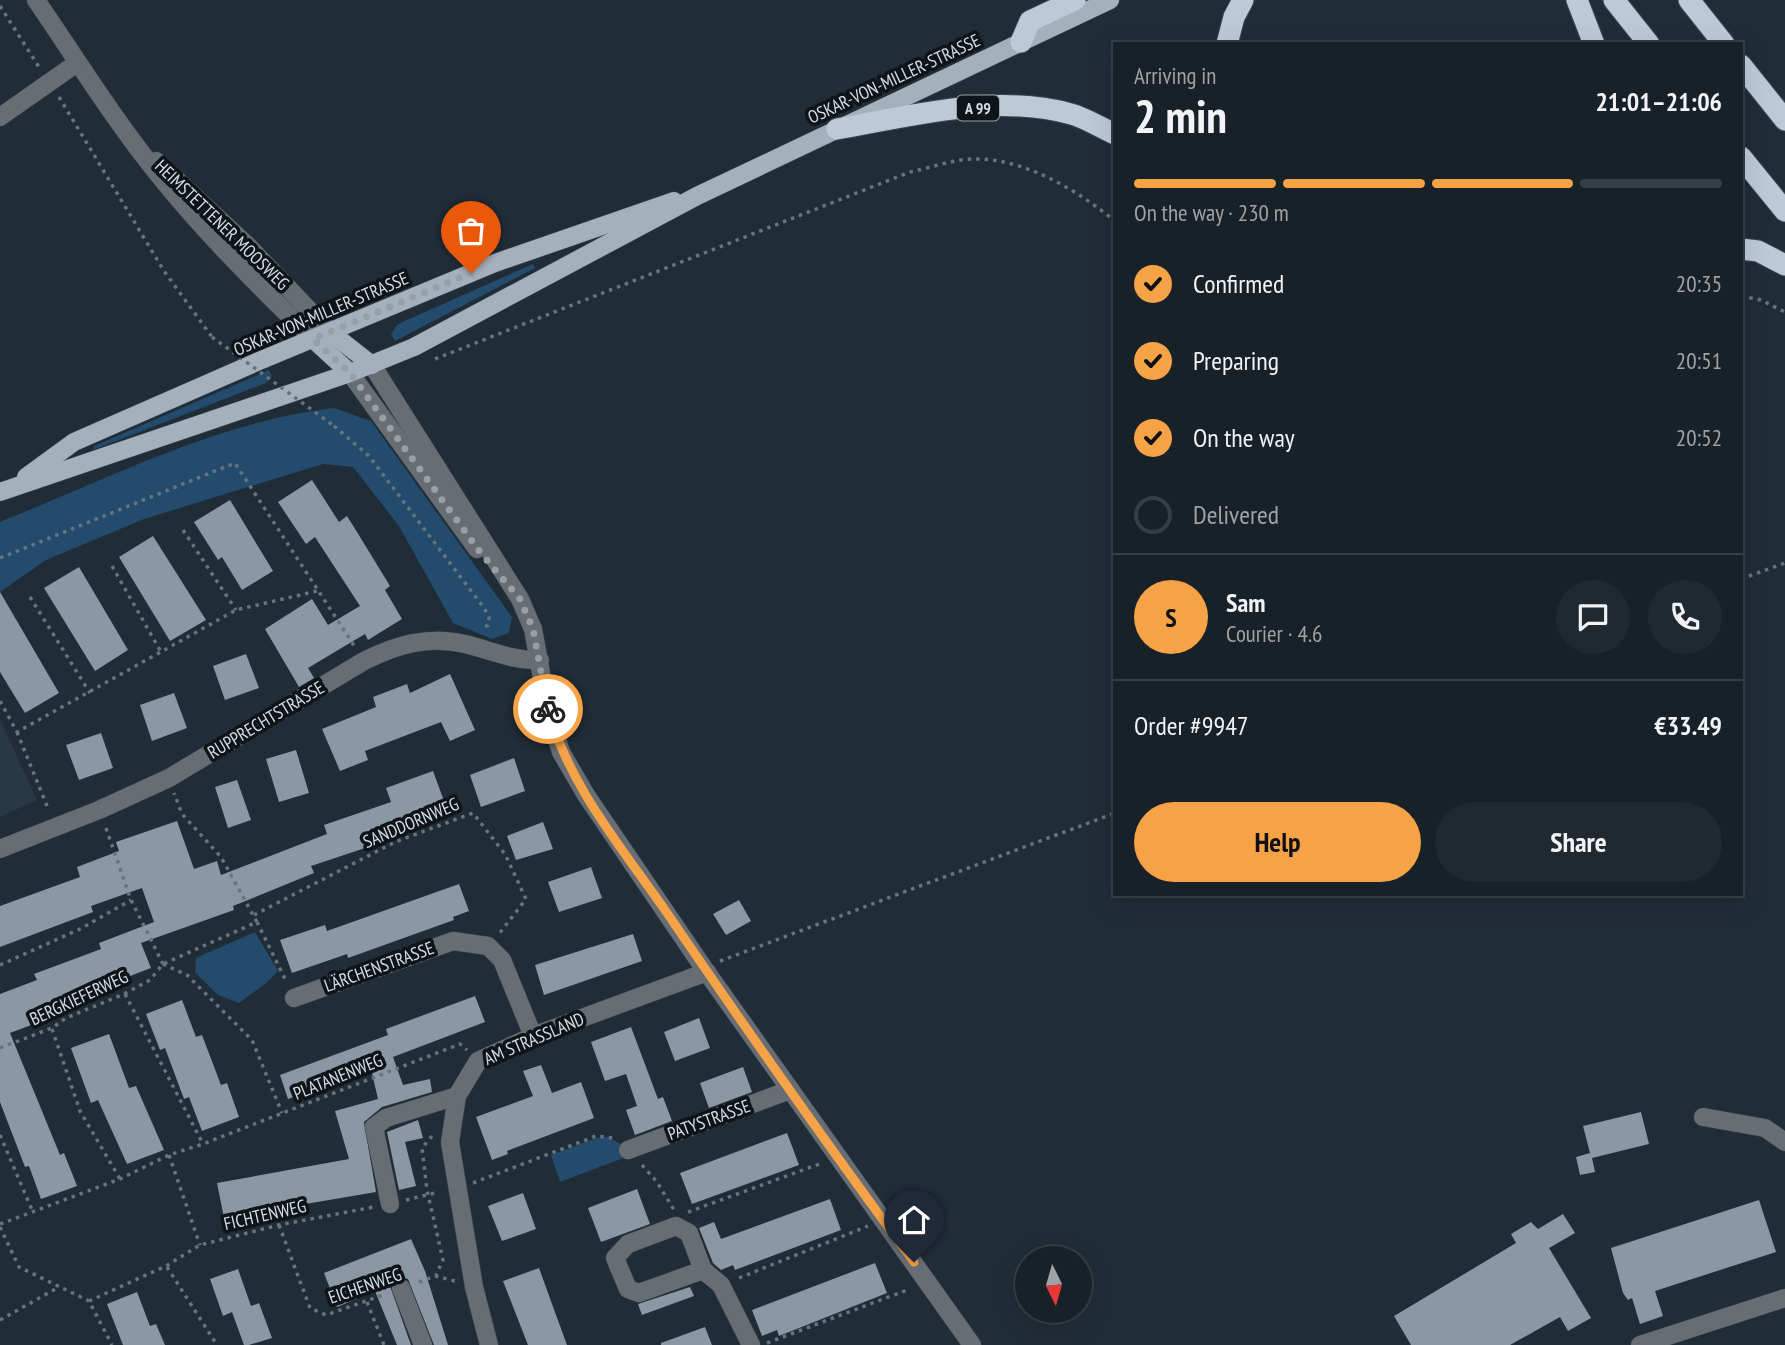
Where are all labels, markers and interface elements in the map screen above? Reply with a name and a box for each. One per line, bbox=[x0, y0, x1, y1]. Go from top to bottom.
street label: OSKAR-VON-MILLER-STRASSE bbox=[804, 28, 984, 129]
text: Arriving in bbox=[1134, 61, 1216, 90]
text: 21:01–21:06 bbox=[1595, 85, 1722, 118]
text: 2 min bbox=[1134, 86, 1227, 146]
road number: A 99 bbox=[957, 96, 999, 120]
street label: HEIMSTETTENER MOOSWEG bbox=[150, 154, 295, 295]
text: On the way · 230 m bbox=[1134, 198, 1289, 227]
pin bbox=[441, 201, 501, 273]
icon: bag bbox=[452, 212, 490, 250]
icon: check bbox=[1134, 265, 1172, 303]
street label: OSKAR-VON-MILLER-STRASSE bbox=[230, 266, 412, 361]
text: Confirmed bbox=[1193, 267, 1284, 300]
text: 20:35 bbox=[1676, 269, 1722, 298]
icon: check bbox=[1134, 342, 1172, 380]
text: Preparing bbox=[1193, 344, 1279, 377]
text: 20:51 bbox=[1676, 346, 1722, 375]
icon: check bbox=[1134, 419, 1172, 457]
text: On the way bbox=[1193, 421, 1295, 454]
text: 20:52 bbox=[1676, 423, 1722, 452]
text: Delivered bbox=[1193, 498, 1279, 531]
button: chat bbox=[1556, 580, 1630, 654]
button: phone bbox=[1648, 580, 1722, 654]
text: Sam bbox=[1226, 586, 1265, 619]
text: S bbox=[1165, 601, 1177, 634]
text: Courier · 4.6 bbox=[1226, 619, 1322, 648]
courier bbox=[513, 674, 583, 744]
street label: RUPPRECHTSTRASSE bbox=[203, 676, 328, 763]
icon: bike bbox=[529, 690, 567, 728]
text: Order #9947 bbox=[1134, 709, 1249, 742]
text: €33.49 bbox=[1654, 709, 1722, 742]
street label: SANDDORNWEG bbox=[360, 792, 462, 853]
button: Help bbox=[1134, 802, 1421, 882]
button: Share bbox=[1435, 802, 1722, 882]
street label: LÄRCHENSTRASSE bbox=[321, 936, 437, 997]
street label: BERGKIEFERWEG bbox=[26, 965, 132, 1030]
street label: AM STRASSLAND bbox=[480, 1007, 588, 1070]
street label: PLATANENWEG bbox=[290, 1048, 386, 1105]
street label: PATYSTRASSE bbox=[664, 1094, 753, 1145]
pin bbox=[884, 1190, 944, 1262]
street label: FICHTENWEG bbox=[222, 1194, 308, 1235]
icon: home bbox=[895, 1201, 933, 1239]
north arrow bbox=[1015, 1246, 1092, 1323]
map controls bbox=[1015, 1246, 1092, 1323]
street label: EICHENWEG bbox=[325, 1262, 405, 1309]

